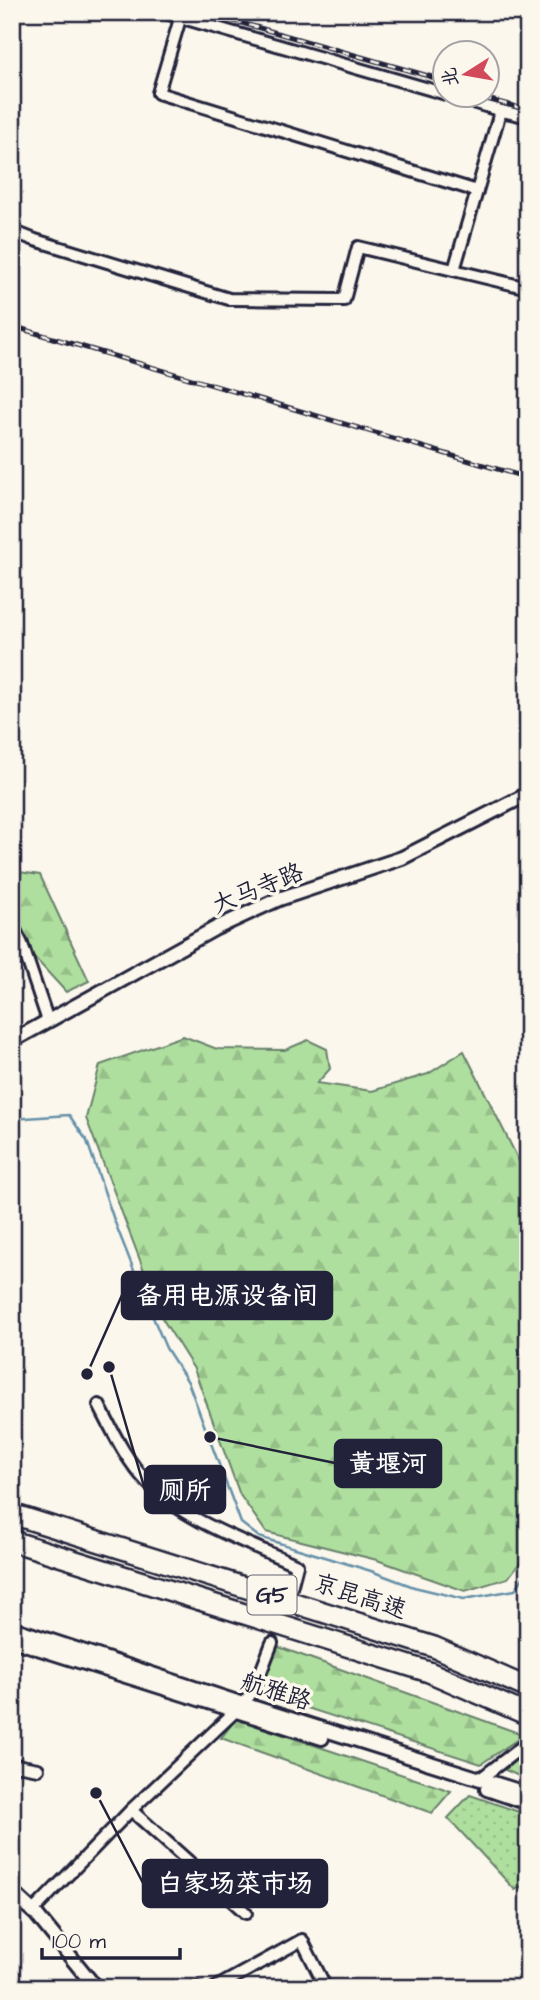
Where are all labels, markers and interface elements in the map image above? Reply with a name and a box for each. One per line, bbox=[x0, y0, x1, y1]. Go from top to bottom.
north arrow bbox=[432, 38, 502, 108]
text: 北 bbox=[436, 65, 466, 89]
street label: 大马寺路 bbox=[207, 855, 309, 923]
callout: 备用电源设备间 bbox=[122, 1272, 332, 1319]
text: 备用电源设备间 bbox=[136, 1278, 318, 1314]
callout: 黄堰河 bbox=[335, 1440, 441, 1487]
text: 黄堰河 bbox=[349, 1446, 427, 1482]
callout: 厕所 bbox=[145, 1466, 225, 1513]
text: 厕所 bbox=[159, 1473, 211, 1509]
street label: 京昆高速 bbox=[309, 1566, 411, 1628]
road number: G5 bbox=[247, 1576, 296, 1614]
street label: 航雅路 bbox=[237, 1665, 315, 1719]
callout: 白家场菜市场 bbox=[143, 1860, 327, 1907]
text: 白家场菜市场 bbox=[157, 1866, 313, 1902]
scale bar bbox=[42, 1916, 180, 1960]
text: 100 m bbox=[52, 1927, 107, 1956]

